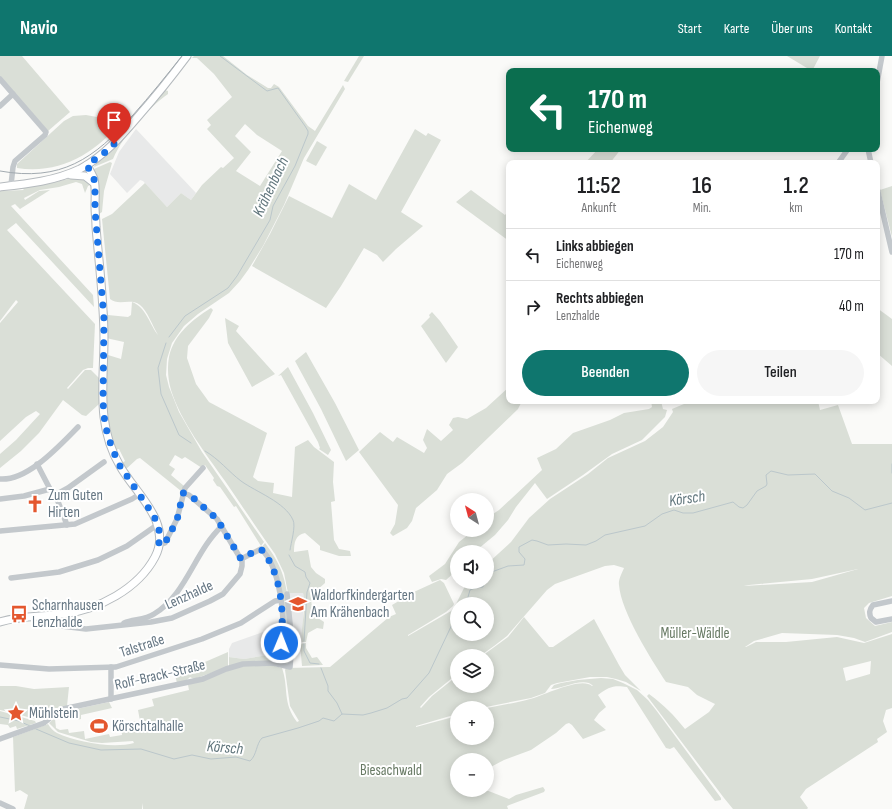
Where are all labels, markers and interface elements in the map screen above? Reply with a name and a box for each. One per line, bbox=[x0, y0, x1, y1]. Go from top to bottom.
text: Navio bbox=[20, 17, 58, 40]
text: Start bbox=[678, 20, 702, 37]
text: Karte bbox=[724, 20, 749, 37]
text: Über uns bbox=[771, 20, 813, 37]
text: Kontakt bbox=[835, 20, 872, 37]
text: 170 m bbox=[588, 83, 647, 116]
icon: left bbox=[522, 84, 574, 136]
pin bbox=[97, 103, 131, 144]
icon: arrive bbox=[103, 109, 125, 131]
text: Eichenweg bbox=[588, 117, 653, 138]
water label: Krähenbach bbox=[249, 154, 293, 220]
text: 11:52 bbox=[577, 171, 621, 200]
text: 16 bbox=[692, 171, 712, 200]
text: 1.2 bbox=[783, 171, 809, 200]
text: Ankunft bbox=[581, 200, 617, 216]
text: Min. bbox=[693, 200, 711, 216]
text: km bbox=[789, 200, 803, 216]
text: Links abbiegen bbox=[556, 237, 634, 256]
icon: left bbox=[522, 244, 544, 266]
text: 170 m bbox=[834, 245, 864, 264]
text: Eichenweg bbox=[556, 256, 603, 272]
text: Rechts abbiegen bbox=[556, 289, 644, 308]
icon: right bbox=[522, 296, 544, 318]
text: 40 m bbox=[839, 297, 864, 316]
text: Lenzhalde bbox=[556, 308, 600, 324]
button: Beenden bbox=[522, 350, 689, 396]
button: Teilen bbox=[697, 350, 864, 396]
place label: Zum Guten Hirten bbox=[48, 486, 103, 522]
water label: Körsch bbox=[668, 487, 707, 511]
north arrow bbox=[450, 493, 494, 537]
map controls bbox=[450, 493, 494, 797]
church icon: Zum Guten Hirten bbox=[25, 494, 45, 514]
button: sound bbox=[450, 545, 494, 589]
street label: Lenzhalde bbox=[162, 576, 216, 614]
place label: Waldorfkindergarten Am Krähenbach bbox=[310, 586, 414, 622]
school or university icon: Waldorfkindergarten Am Krähenbach bbox=[288, 594, 308, 614]
place label: Scharnhausen Lenzhalde bbox=[32, 596, 104, 632]
button: search bbox=[450, 597, 494, 641]
bus stop icon: Scharnhausen Lenzhalde bbox=[9, 604, 29, 624]
position arrow bbox=[260, 622, 302, 664]
park label: Müller-Wäldle bbox=[660, 624, 730, 643]
street label: Talstraße bbox=[117, 630, 167, 662]
button: layers bbox=[450, 649, 494, 693]
street label: Rolf-Brack-Straße bbox=[113, 655, 207, 695]
button: + bbox=[450, 701, 494, 745]
place icon: Mühlstein bbox=[6, 703, 26, 723]
place label: Mühlstein bbox=[29, 704, 78, 723]
sports icon: Körschtalhalle bbox=[89, 716, 109, 736]
place label: Körschtalhalle bbox=[112, 717, 184, 736]
water label: Körsch bbox=[206, 737, 244, 759]
button: − bbox=[450, 753, 494, 797]
park label: Biesachwald bbox=[360, 761, 422, 780]

